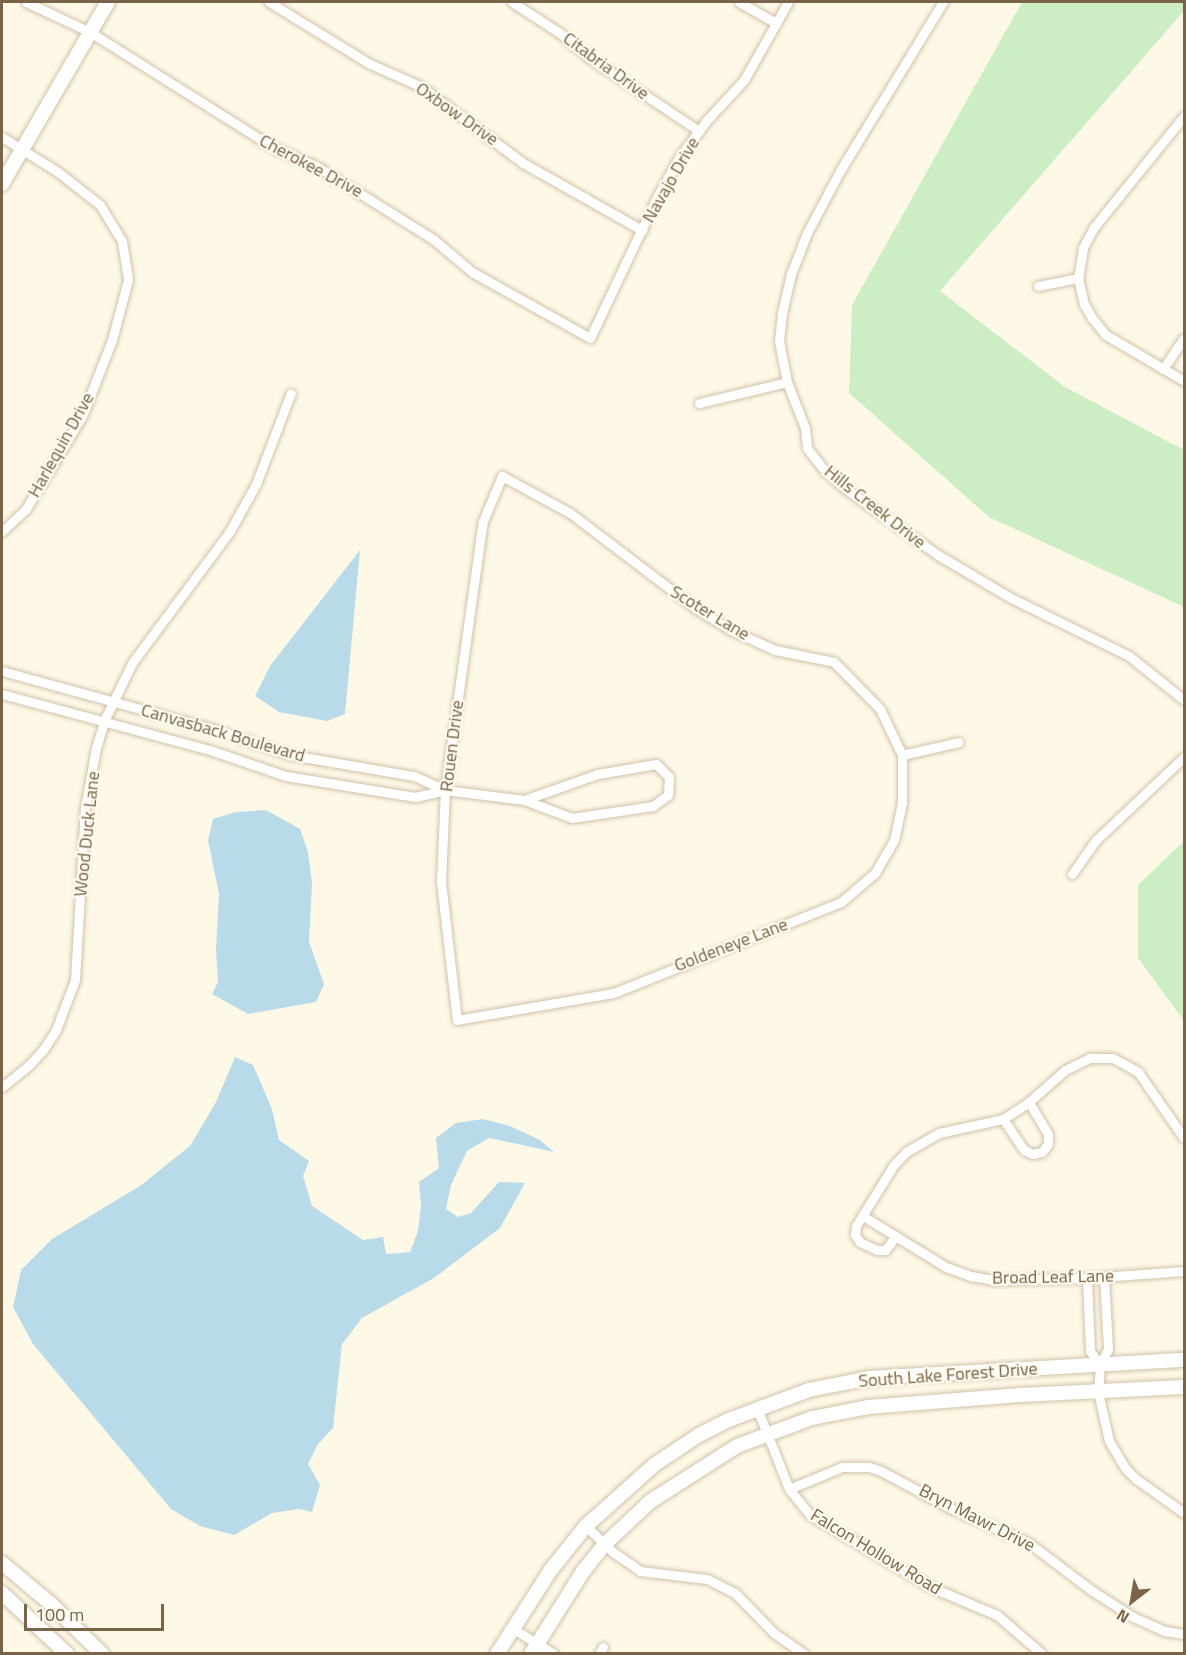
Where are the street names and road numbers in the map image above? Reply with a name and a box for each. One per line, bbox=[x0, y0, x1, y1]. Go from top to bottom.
street label: Citabria Drive bbox=[559, 28, 653, 104]
street label: Oxbow Drive bbox=[412, 78, 502, 150]
street label: Cherokee Drive bbox=[256, 130, 366, 202]
street label: Navajo Drive bbox=[638, 133, 704, 227]
street label: Harlequin Drive bbox=[23, 389, 99, 501]
street label: Hills Creek Drive bbox=[820, 461, 930, 553]
street label: Scoter Lane bbox=[666, 581, 754, 645]
street label: Canvasback Boulevard bbox=[139, 699, 307, 767]
street label: Rouen Drive bbox=[436, 699, 468, 793]
street label: Wood Duck Lane bbox=[70, 770, 104, 898]
street label: Goldeneye Lane bbox=[671, 913, 791, 977]
street label: Broad Leaf Lane bbox=[992, 1265, 1114, 1289]
street label: South Lake Forest Drive bbox=[858, 1358, 1038, 1392]
street label: Bryn Mawr Drive bbox=[915, 1480, 1039, 1556]
street label: Falcon Hollow Road bbox=[807, 1504, 945, 1600]

